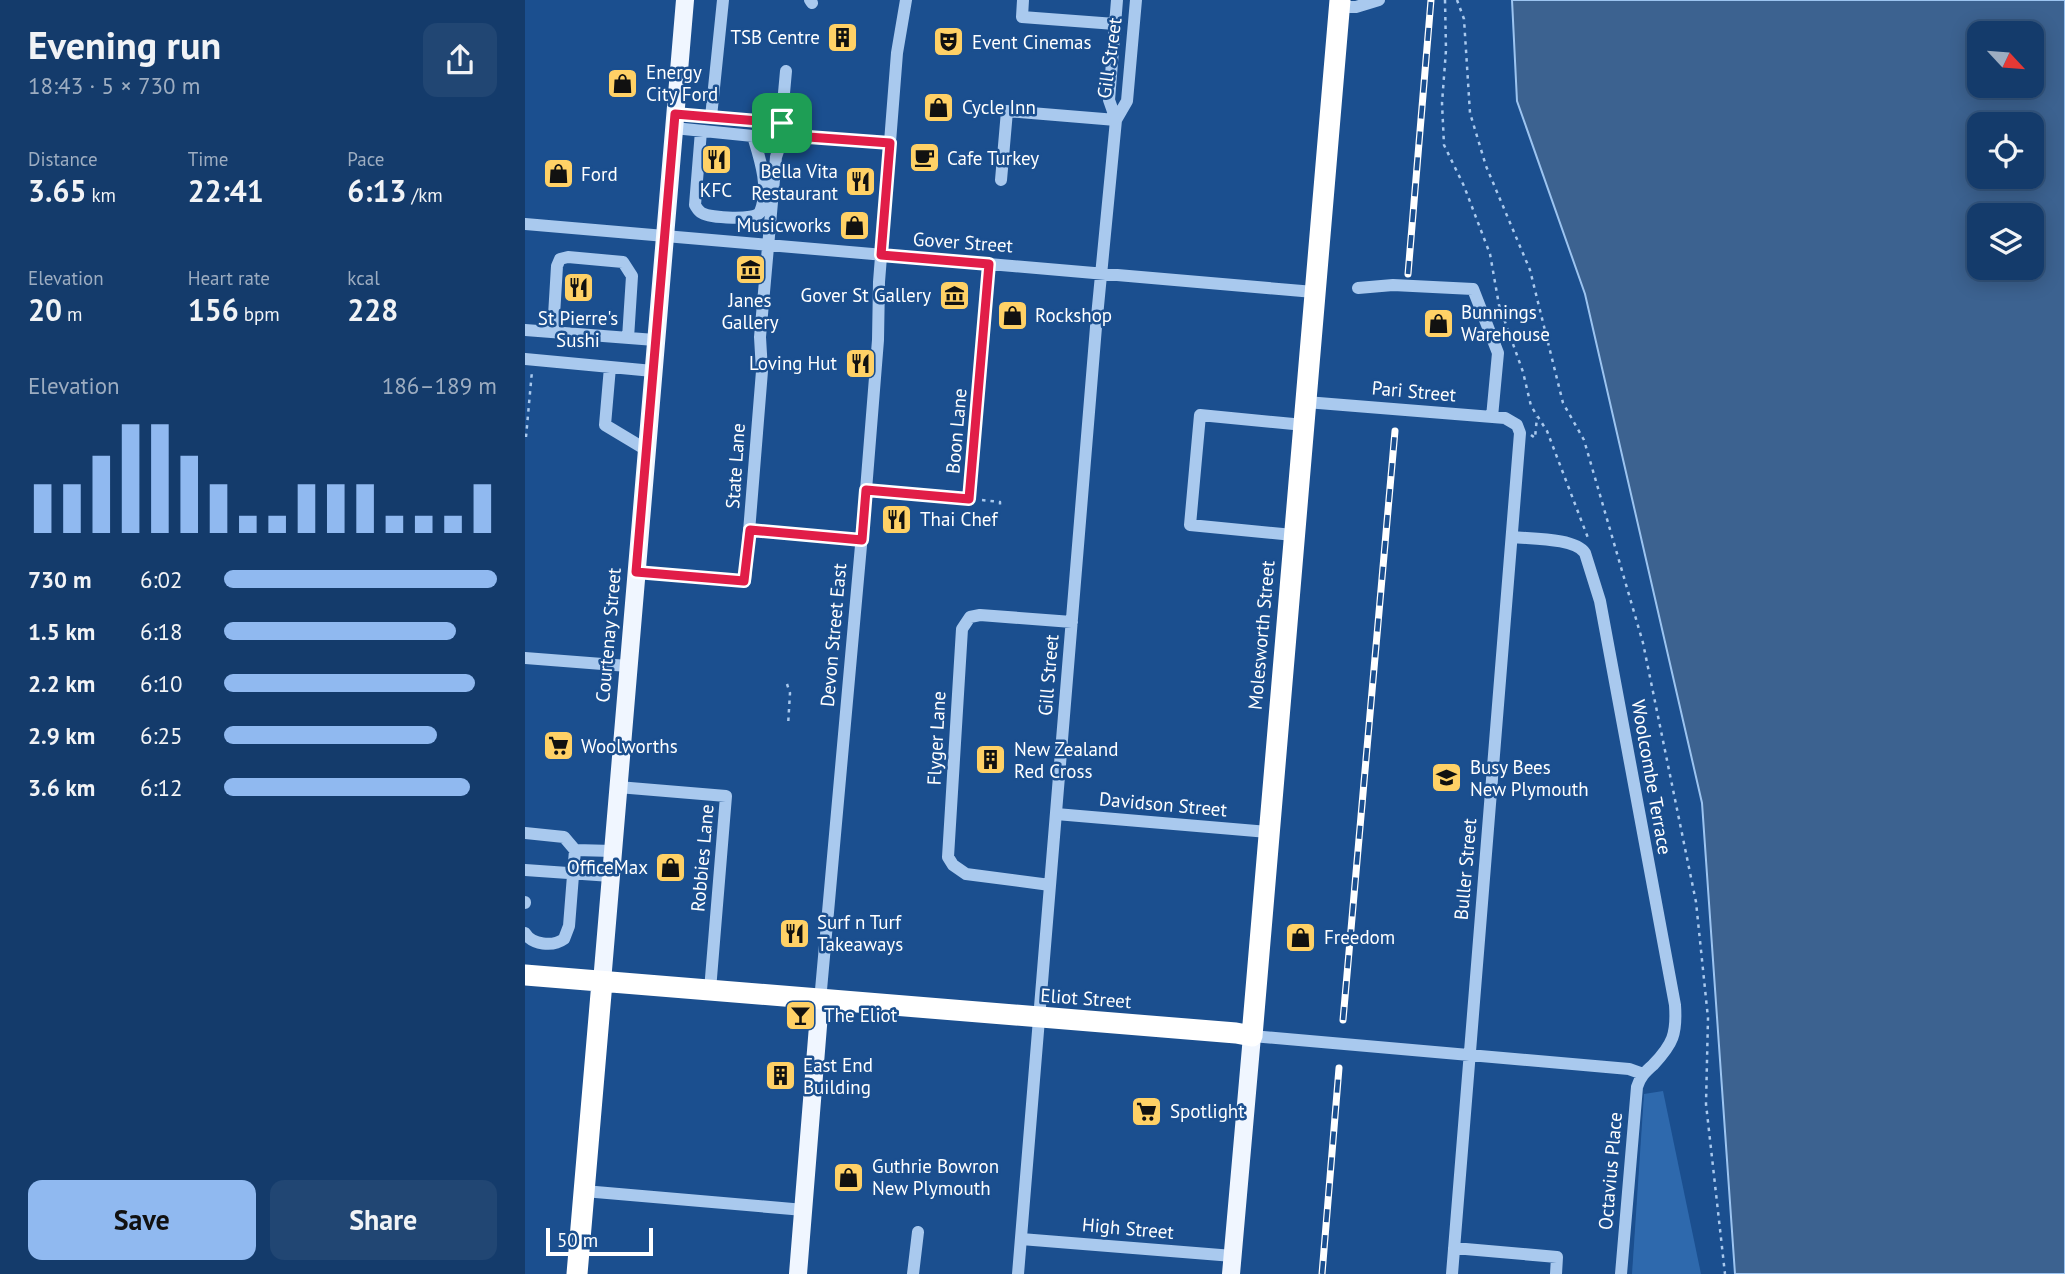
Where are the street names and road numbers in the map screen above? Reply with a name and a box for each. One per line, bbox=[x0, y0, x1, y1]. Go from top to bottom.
street label: Gill Street bbox=[1091, 15, 1127, 100]
street label: Gover Street bbox=[912, 227, 1014, 258]
street label: Pari Street bbox=[1371, 375, 1458, 407]
street label: Boon Lane bbox=[940, 387, 972, 475]
street label: State Lane bbox=[720, 422, 750, 510]
street label: Molesworth Street bbox=[1243, 559, 1280, 711]
street label: Devon Street East bbox=[815, 562, 851, 708]
street label: Courtenay Street bbox=[590, 566, 626, 703]
street label: Gill Street bbox=[1032, 633, 1064, 717]
street label: Flyger Lane bbox=[922, 690, 950, 786]
street label: Woolcombe Terrace bbox=[1627, 698, 1677, 856]
street label: Davidson Street bbox=[1098, 786, 1229, 822]
street label: Robbies Lane bbox=[685, 803, 719, 913]
street label: Buller Street bbox=[1449, 817, 1481, 921]
street label: Eliot Street bbox=[1040, 983, 1133, 1013]
street label: Octavius Place bbox=[1593, 1111, 1627, 1231]
street label: High Street bbox=[1081, 1212, 1175, 1244]

